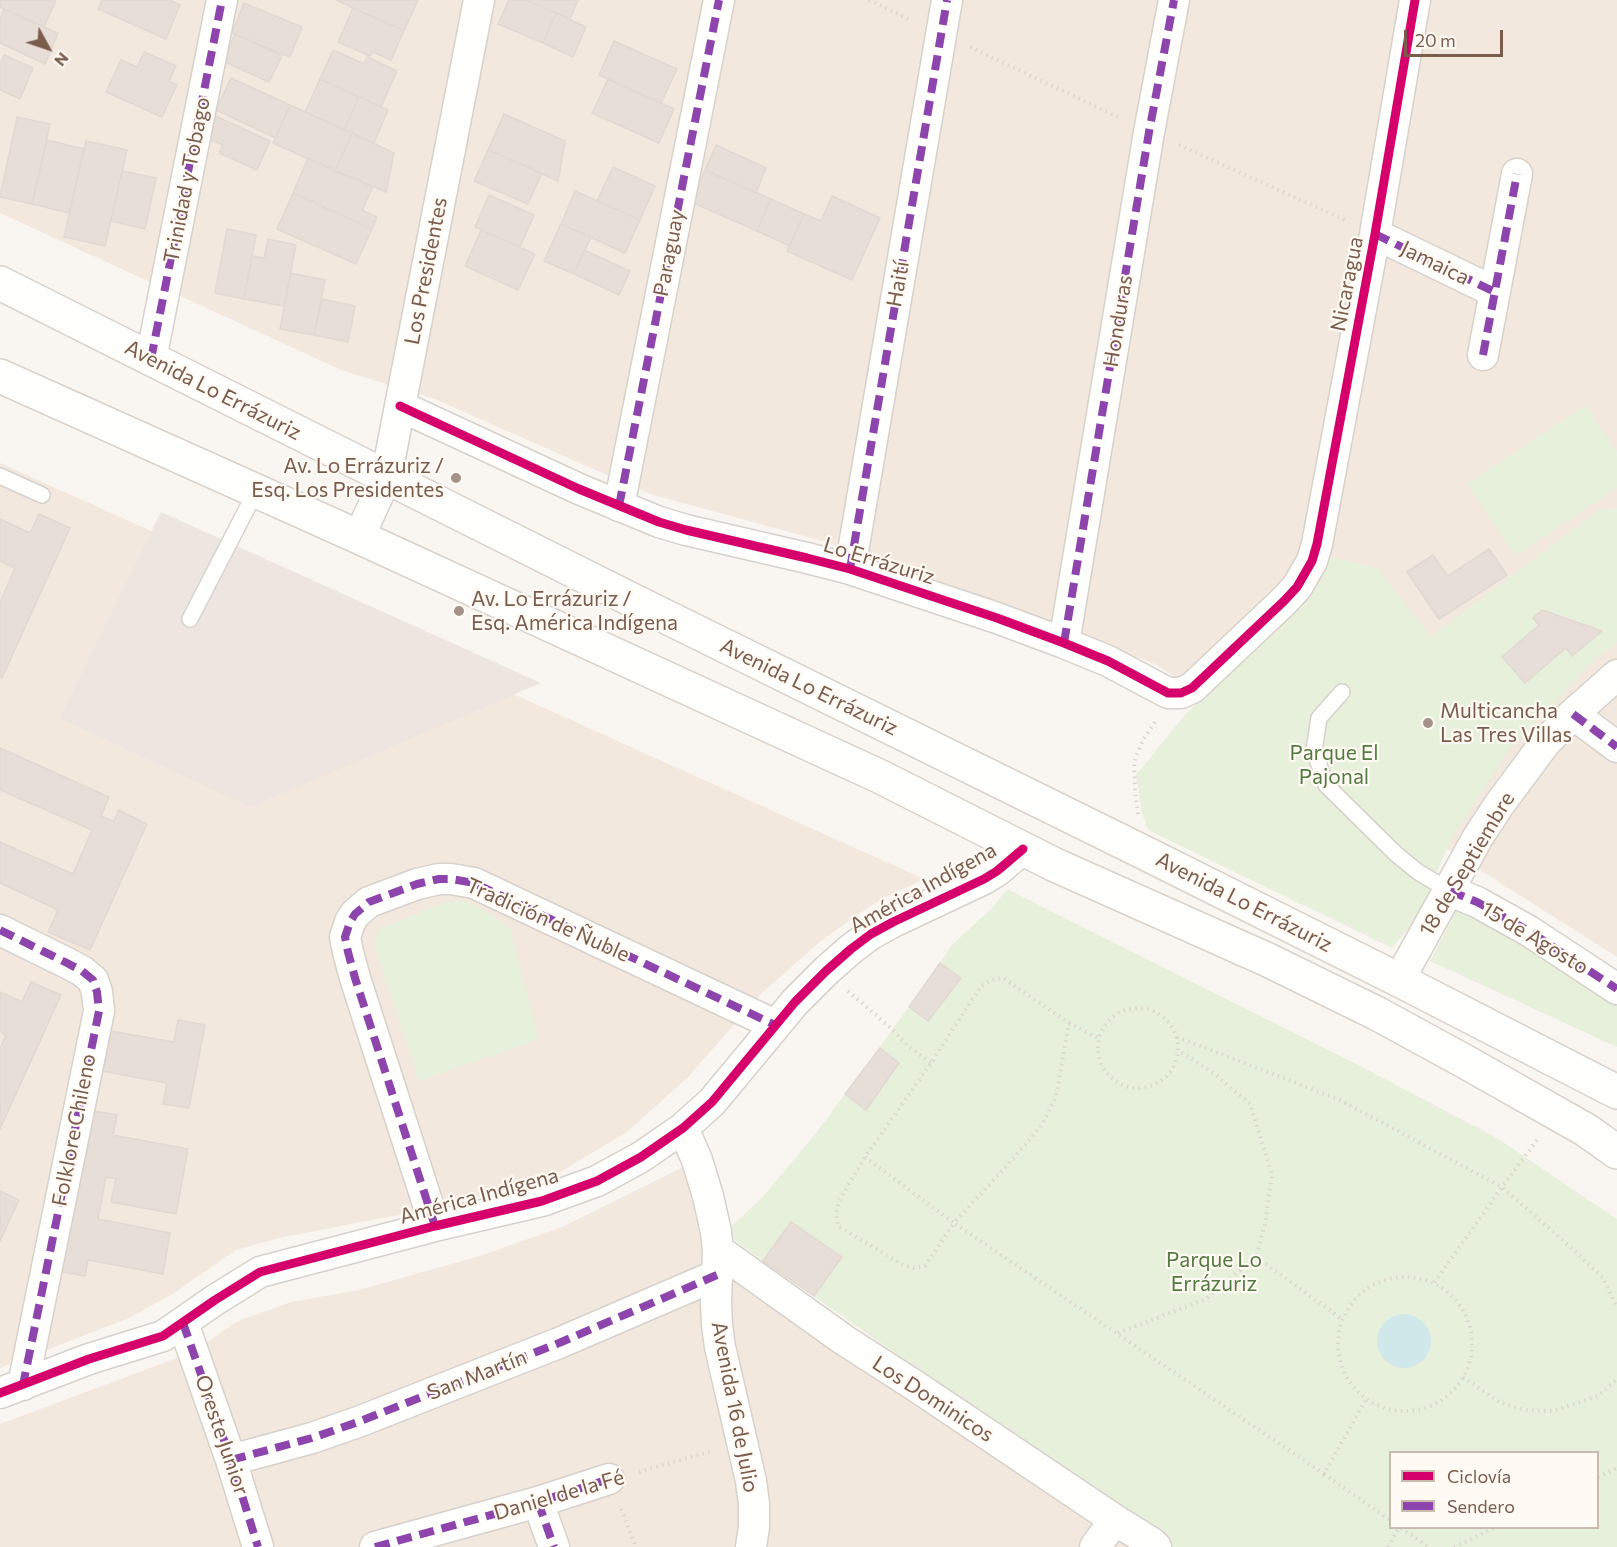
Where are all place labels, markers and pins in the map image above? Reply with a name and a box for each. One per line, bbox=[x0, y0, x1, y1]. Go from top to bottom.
place label: Av. Lo Errázuriz / Esq. Los Presidentes bbox=[251, 453, 444, 503]
marker: Av. Lo Errázuriz / Esq. Los Presidentes bbox=[449, 471, 463, 485]
place label: Av. Lo Errázuriz / Esq. América Indígena bbox=[471, 586, 678, 636]
marker: Av. Lo Errázuriz / Esq. América Indígena bbox=[452, 604, 466, 618]
place label: Multicancha Las Tres Villas bbox=[1440, 698, 1572, 748]
marker: Multicancha Las Tres Villas bbox=[1421, 716, 1435, 730]

